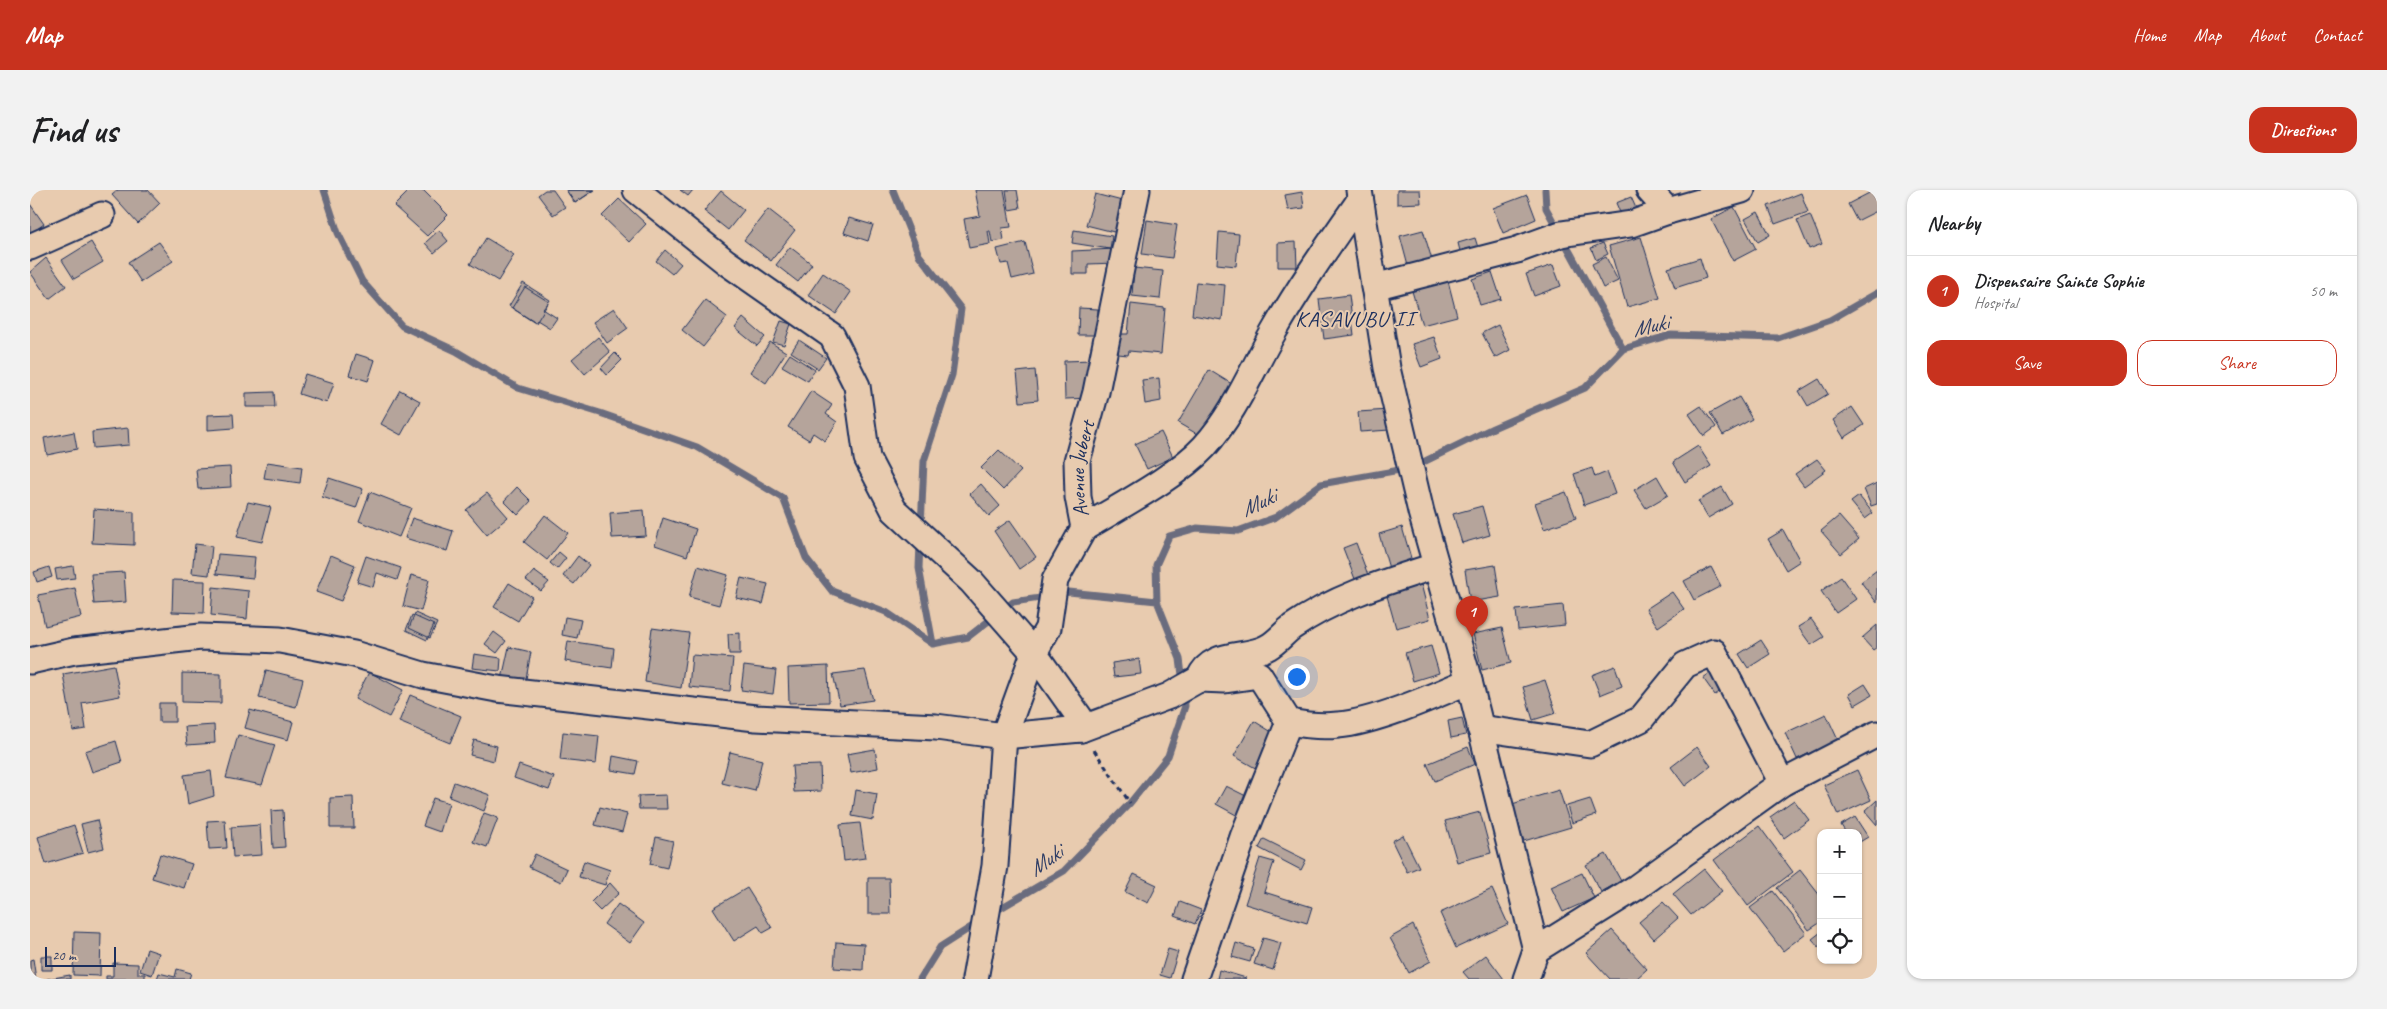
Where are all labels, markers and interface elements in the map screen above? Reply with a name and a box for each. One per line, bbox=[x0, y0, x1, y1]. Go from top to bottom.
text: Map bbox=[25, 20, 62, 50]
text: Home bbox=[2133, 24, 2166, 46]
text: Map bbox=[2194, 24, 2221, 46]
text: About bbox=[2249, 24, 2285, 46]
text: Contact bbox=[2313, 24, 2362, 46]
button: Directions bbox=[2249, 107, 2357, 153]
text: Find us bbox=[30, 108, 117, 153]
text: Nearby bbox=[1927, 210, 1980, 236]
text: Dispensaire Sainte Sophie bbox=[1974, 269, 2144, 293]
text: 1 bbox=[1939, 281, 1947, 301]
text: 50 m bbox=[2310, 281, 2337, 301]
text: Hospital bbox=[1974, 293, 2018, 313]
district label: KASAVUBU II bbox=[1295, 305, 1419, 333]
water label: Muki bbox=[1629, 307, 1676, 344]
button: Save bbox=[1927, 340, 2127, 386]
button: Share bbox=[2137, 340, 2337, 386]
street label: Avenue Jubert bbox=[1064, 416, 1101, 520]
water label: Muki bbox=[1236, 480, 1285, 523]
pin: 1 bbox=[1456, 596, 1488, 637]
your location bbox=[1284, 664, 1310, 690]
map controls bbox=[1817, 829, 1862, 964]
button: + bbox=[1817, 829, 1862, 874]
water label: Muki bbox=[1023, 836, 1072, 883]
button: − bbox=[1817, 874, 1862, 919]
button: locate bbox=[1817, 919, 1862, 964]
scale bar bbox=[45, 944, 116, 967]
text: 20 m bbox=[52, 947, 76, 964]

